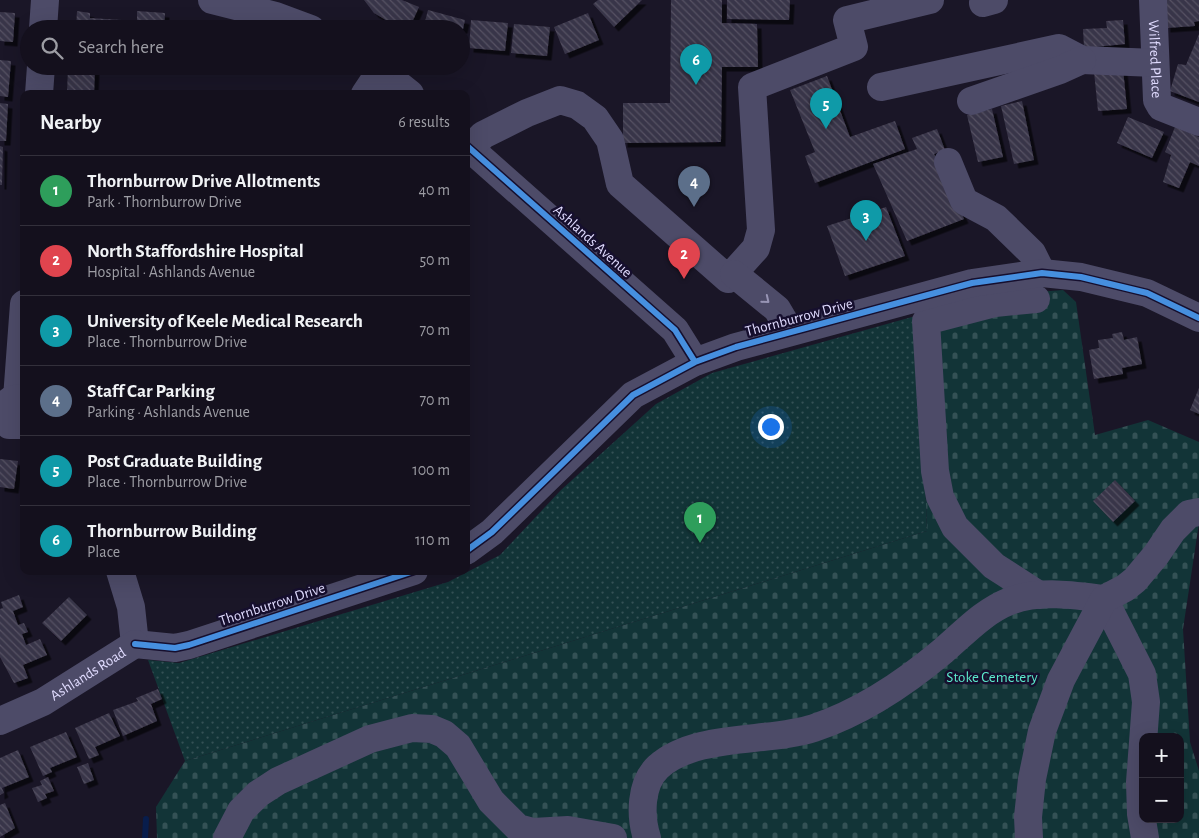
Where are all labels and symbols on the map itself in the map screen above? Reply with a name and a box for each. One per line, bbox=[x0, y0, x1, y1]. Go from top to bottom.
street label: Wilfred Place bbox=[1146, 19, 1164, 99]
pin: 6 bbox=[680, 44, 712, 85]
pin: 5 bbox=[810, 88, 842, 129]
pin: 4 bbox=[678, 166, 710, 207]
pin: 3 bbox=[850, 200, 882, 241]
street label: Ashlands Avenue bbox=[551, 202, 635, 280]
pin: 2 bbox=[668, 238, 700, 279]
one-way arrow bbox=[760, 294, 769, 303]
street label: Thornburrow Drive bbox=[744, 296, 855, 339]
your location bbox=[758, 414, 784, 440]
pin: 1 bbox=[684, 502, 716, 543]
street label: Thornburrow Drive bbox=[217, 580, 327, 629]
street label: Ashlands Road bbox=[48, 645, 129, 703]
park label: Stoke Cemetery bbox=[946, 670, 1038, 685]

